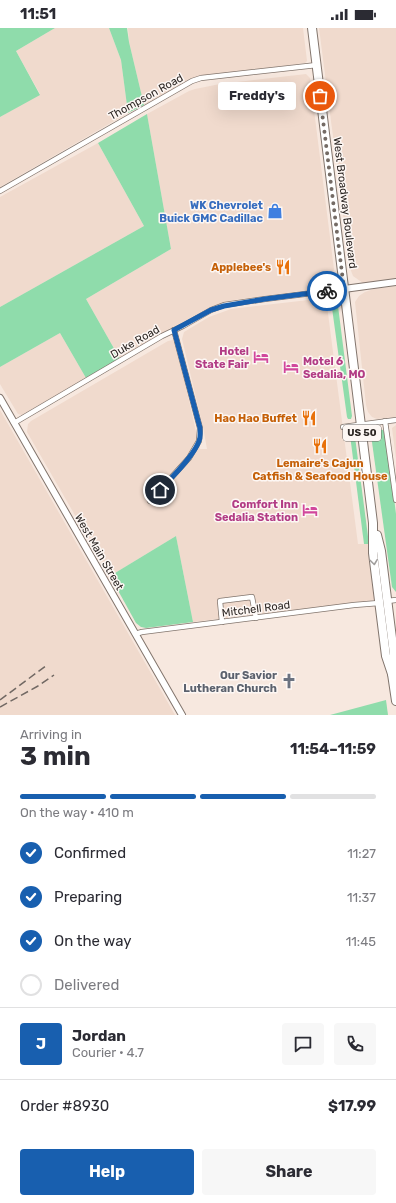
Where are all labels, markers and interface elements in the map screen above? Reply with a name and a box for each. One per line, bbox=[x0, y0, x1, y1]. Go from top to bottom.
text: 11:51 bbox=[20, 5, 56, 23]
street label: Thompson Road bbox=[107, 71, 185, 123]
pin bbox=[303, 79, 337, 113]
callout: Freddy's bbox=[218, 82, 296, 110]
icon: bag bbox=[309, 85, 331, 107]
text: Freddy's bbox=[229, 88, 285, 103]
street label: West Broadway Boulevard bbox=[330, 137, 360, 269]
place label: WK Chevrolet Buick GMC Cadillac bbox=[159, 199, 264, 225]
shop icon: WK Chevrolet Buick GMC Cadillac bbox=[266, 202, 284, 220]
restaurant icon: Applebee's bbox=[274, 258, 292, 276]
place label: Applebee's bbox=[211, 261, 271, 274]
courier bbox=[307, 271, 347, 311]
icon: bike bbox=[316, 280, 338, 302]
street label: Duke Road bbox=[108, 323, 162, 361]
place label: Hotel State Fair bbox=[195, 345, 249, 371]
hotel icon: Hotel State Fair bbox=[252, 348, 270, 366]
place label: Motel 6 Sedalia, MO bbox=[303, 355, 366, 381]
hotel icon: Motel 6 Sedalia, MO bbox=[282, 358, 300, 376]
restaurant icon: Hao Hao Buffet bbox=[300, 409, 318, 427]
place label: Hao Hao Buffet bbox=[214, 412, 297, 425]
road number: US 50 bbox=[343, 425, 381, 441]
restaurant icon: Lemaire's Cajun Catfish & Seafood House bbox=[311, 437, 329, 455]
place label: Lemaire's Cajun Catfish & Seafood House bbox=[252, 457, 388, 483]
pin bbox=[143, 473, 177, 507]
icon: home bbox=[149, 479, 171, 501]
place label: Comfort Inn Sedalia Station bbox=[215, 498, 298, 524]
hotel icon: Comfort Inn Sedalia Station bbox=[301, 501, 319, 519]
street label: West Main Street bbox=[72, 512, 126, 593]
one-way arrow bbox=[370, 559, 379, 565]
street label: Mitchell Road bbox=[221, 598, 291, 620]
place label: Our Savior Lutheran Church bbox=[183, 669, 277, 695]
church icon: Our Savior Lutheran Church bbox=[280, 672, 298, 690]
text: Arriving in bbox=[20, 727, 82, 742]
text: 11:54–11:59 bbox=[290, 740, 376, 758]
text: 3 min bbox=[20, 741, 91, 772]
text: On the way · 410 m bbox=[20, 805, 134, 820]
icon: check bbox=[20, 842, 42, 864]
text: Confirmed bbox=[54, 844, 126, 862]
text: 11:27 bbox=[347, 846, 376, 861]
icon: check bbox=[20, 886, 42, 908]
text: Preparing bbox=[54, 888, 122, 906]
text: 11:37 bbox=[347, 890, 376, 905]
icon: check bbox=[20, 930, 42, 952]
text: On the way bbox=[54, 932, 132, 950]
text: 11:45 bbox=[346, 934, 376, 949]
text: Delivered bbox=[54, 976, 119, 994]
button: chat bbox=[282, 1023, 324, 1065]
button: phone bbox=[334, 1023, 376, 1065]
text: Jordan bbox=[72, 1027, 126, 1045]
text: J bbox=[36, 1035, 46, 1053]
text: Courier · 4.7 bbox=[72, 1045, 144, 1060]
text: Order #8930 bbox=[20, 1097, 109, 1115]
text: $17.99 bbox=[328, 1097, 376, 1115]
button: Help bbox=[20, 1149, 194, 1195]
button: Share bbox=[202, 1149, 376, 1195]

